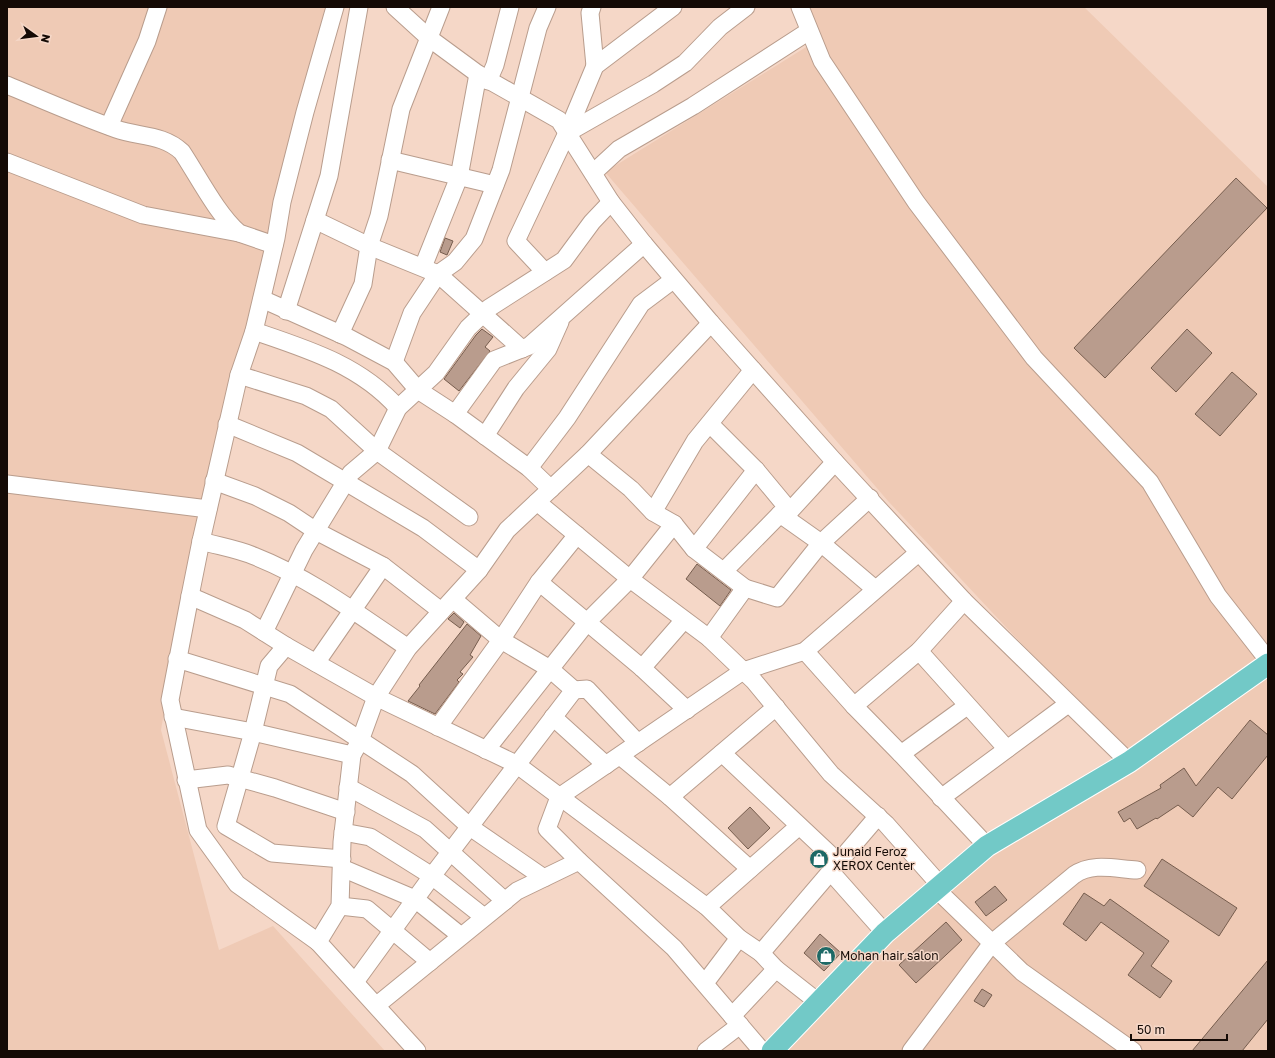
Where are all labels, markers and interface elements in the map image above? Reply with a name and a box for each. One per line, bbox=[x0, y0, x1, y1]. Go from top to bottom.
north arrow bbox=[16, 16, 56, 56]
text: N bbox=[39, 33, 54, 44]
place label: Junaid Feroz XEROX Center bbox=[833, 844, 915, 873]
shop icon: Junaid Feroz XEROX Center bbox=[808, 848, 830, 870]
shop icon: Mohan hair salon bbox=[815, 945, 837, 967]
place label: Mohan hair salon bbox=[840, 948, 939, 963]
scale bar bbox=[1131, 1016, 1227, 1042]
text: 50 m bbox=[1137, 1022, 1165, 1037]

